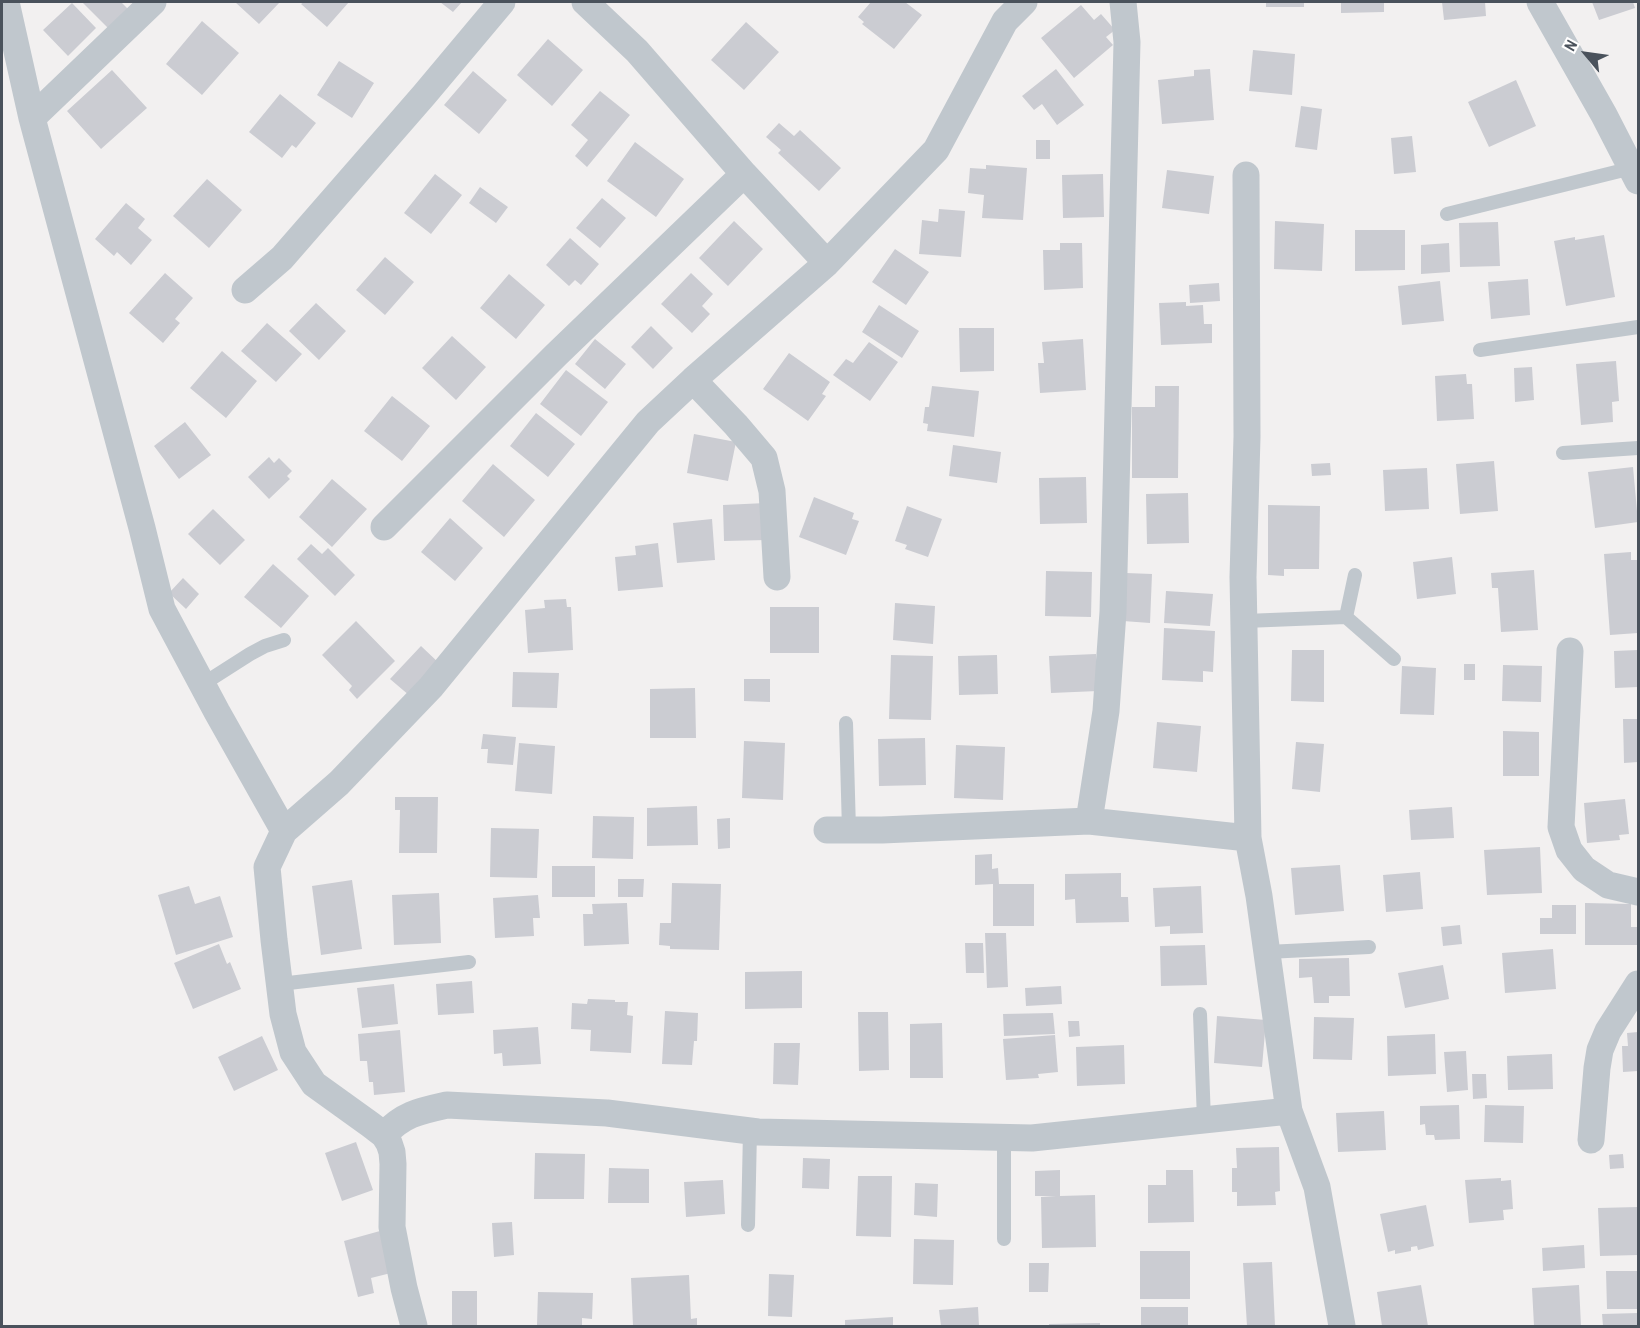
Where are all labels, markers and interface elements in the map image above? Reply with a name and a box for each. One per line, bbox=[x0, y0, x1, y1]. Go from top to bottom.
north arrow bbox=[1556, 24, 1616, 84]
text: N bbox=[1558, 36, 1582, 55]

